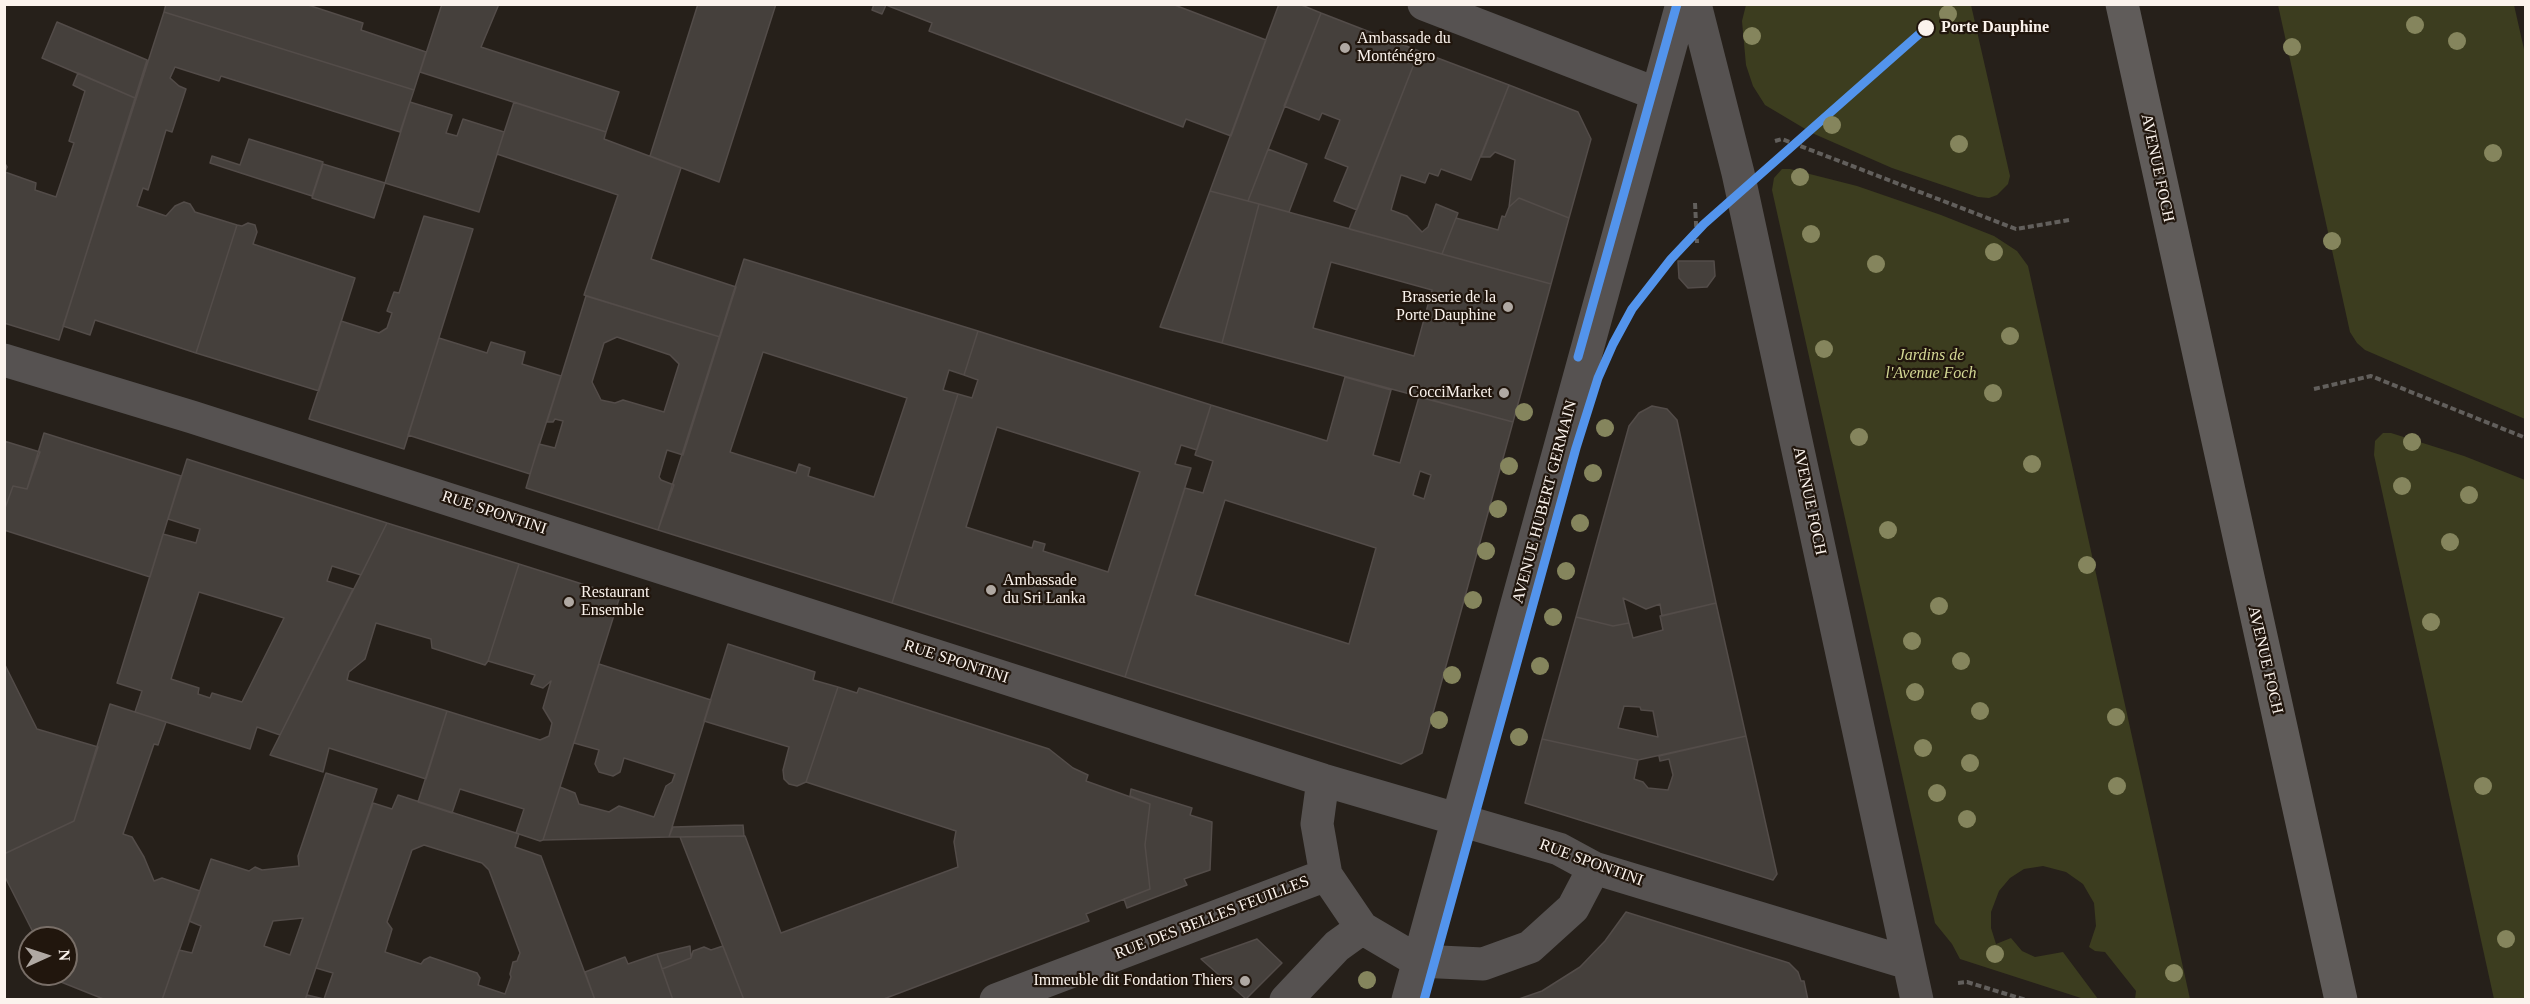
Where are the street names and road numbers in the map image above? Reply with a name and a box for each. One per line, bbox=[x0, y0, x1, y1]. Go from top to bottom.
street label: AVENUE FOCH bbox=[2136, 112, 2178, 224]
street label: AVENUE HUBERT GERMAIN bbox=[1509, 398, 1581, 606]
street label: AVENUE FOCH bbox=[1788, 445, 1830, 557]
street label: RUE SPONTINI bbox=[439, 487, 549, 539]
street label: AVENUE FOCH bbox=[2243, 604, 2287, 716]
street label: RUE SPONTINI bbox=[901, 636, 1011, 688]
street label: RUE SPONTINI bbox=[1537, 835, 1645, 891]
street label: RUE DES BELLES FEUILLES bbox=[1112, 872, 1312, 964]

